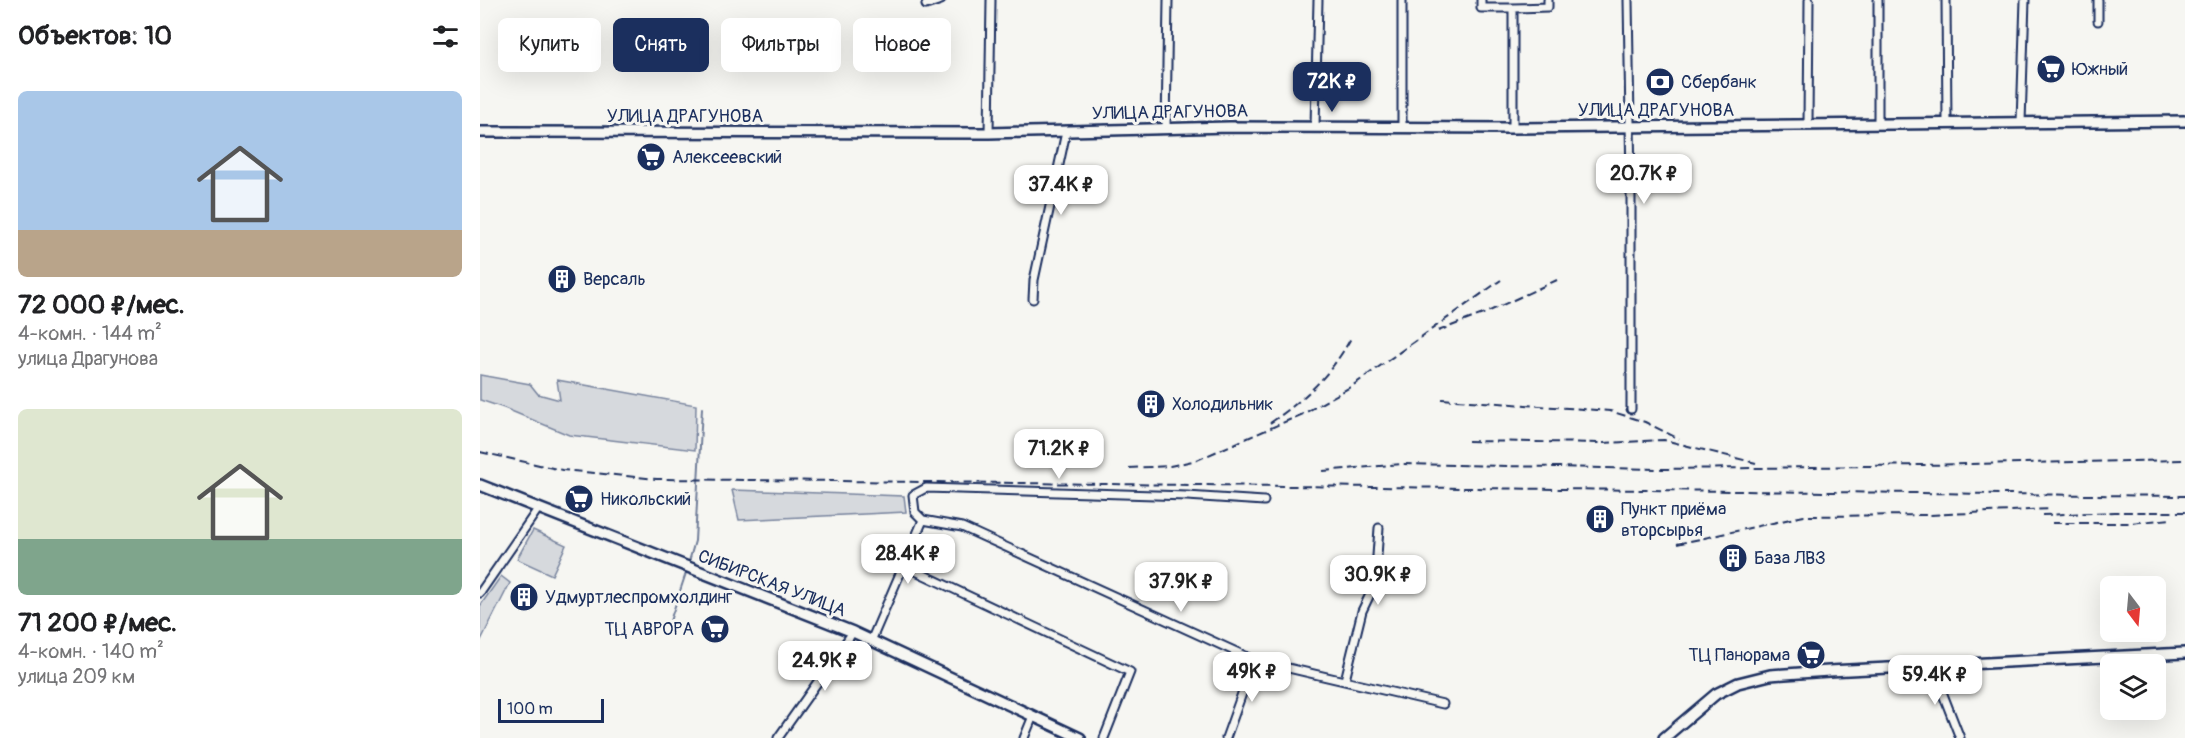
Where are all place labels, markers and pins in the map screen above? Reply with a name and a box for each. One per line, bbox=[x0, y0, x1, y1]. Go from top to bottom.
supermarket icon: Южный bbox=[2035, 53, 2067, 85]
place label: Южный bbox=[2072, 58, 2128, 81]
pin: 72K ₽ bbox=[1290, 62, 1374, 113]
bank icon: Сбербанк bbox=[1644, 66, 1676, 98]
place label: Сбербанк bbox=[1681, 71, 1757, 94]
supermarket icon: Алексеевский bbox=[635, 141, 667, 173]
place label: Алексеевский bbox=[672, 146, 782, 169]
pin: 20.7K ₽ bbox=[1589, 154, 1699, 205]
pin: 37.4K ₽ bbox=[1006, 165, 1116, 216]
building icon: Версаль bbox=[546, 263, 578, 295]
place label: Версаль bbox=[583, 268, 646, 291]
building icon: Холодильник bbox=[1135, 388, 1167, 420]
place label: Холодильник bbox=[1172, 393, 1273, 416]
pin: 71.2K ₽ bbox=[1004, 429, 1114, 480]
supermarket icon: Никольский bbox=[563, 483, 595, 515]
place label: Никольский bbox=[600, 488, 691, 511]
place label: Пункт приёма вторсырья bbox=[1621, 498, 1726, 542]
building icon: Пункт приёма вторсырья bbox=[1584, 503, 1616, 535]
pin: 28.4K ₽ bbox=[853, 534, 963, 585]
building icon: База ЛВЗ bbox=[1717, 542, 1749, 574]
place label: База ЛВЗ bbox=[1754, 547, 1826, 570]
pin: 30.9K ₽ bbox=[1323, 555, 1433, 606]
pin: 37.9K ₽ bbox=[1126, 562, 1236, 613]
building icon: Удмуртлеспромхолдинг bbox=[508, 581, 540, 613]
place label: Удмуртлеспромхолдинг bbox=[545, 586, 732, 609]
supermarket icon: ТЦ АВРОРА bbox=[699, 613, 731, 645]
place label: ТЦ АВРОРА bbox=[604, 618, 694, 641]
supermarket icon: ТЦ Панорама bbox=[1795, 639, 1827, 671]
pin: 24.9K ₽ bbox=[770, 641, 880, 692]
place label: ТЦ Панорама bbox=[1688, 644, 1790, 667]
pin: 49K ₽ bbox=[1210, 652, 1294, 703]
pin: 59.4K ₽ bbox=[1880, 655, 1990, 706]

